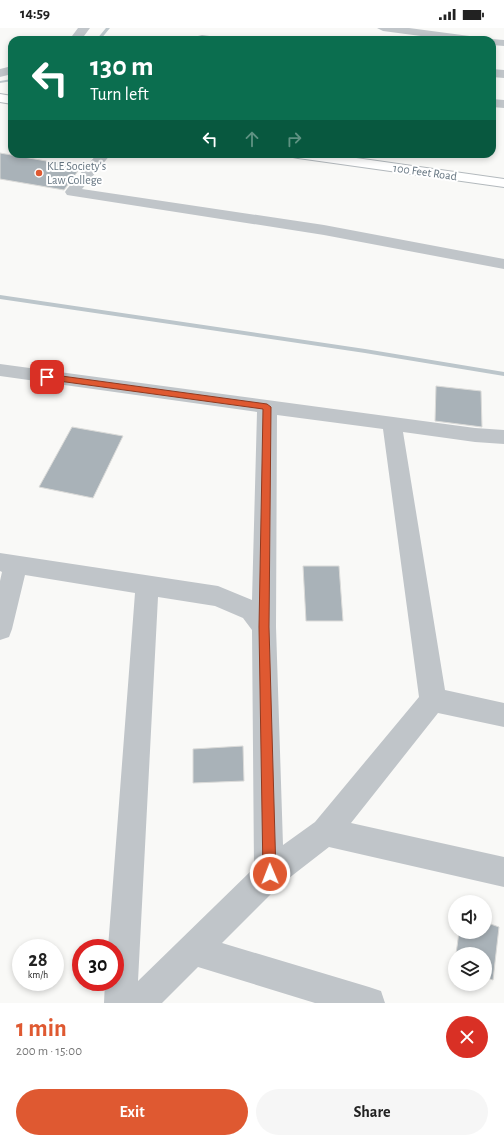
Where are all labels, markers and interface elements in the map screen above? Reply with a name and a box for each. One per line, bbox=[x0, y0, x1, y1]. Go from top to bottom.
text: 14:59 bbox=[20, 6, 50, 21]
icon: left bbox=[24, 52, 76, 104]
text: 130 m bbox=[90, 53, 154, 81]
text: Turn left bbox=[90, 86, 149, 104]
icon: left bbox=[199, 128, 221, 150]
icon: ahead bbox=[241, 128, 263, 150]
icon: right bbox=[283, 128, 305, 150]
place label: KLE Society's Law College bbox=[47, 160, 106, 186]
street label: 100 Feet Road bbox=[392, 162, 458, 182]
marker: KLE Society's Law College bbox=[34, 168, 44, 178]
pin bbox=[30, 360, 64, 394]
icon: arrive bbox=[36, 366, 58, 388]
position arrow bbox=[249, 853, 291, 895]
map controls bbox=[448, 895, 492, 991]
button: sound bbox=[448, 895, 492, 939]
speed limit sign: 30 bbox=[72, 939, 124, 991]
button: layers bbox=[448, 947, 492, 991]
text: 28 bbox=[28, 950, 48, 970]
text: km/h bbox=[28, 970, 48, 980]
button: close bbox=[446, 1016, 488, 1058]
text: 1 min bbox=[16, 1017, 67, 1041]
text: 200 m · 15:00 bbox=[16, 1045, 82, 1058]
button: Exit bbox=[16, 1089, 248, 1135]
button: Share bbox=[256, 1089, 488, 1135]

